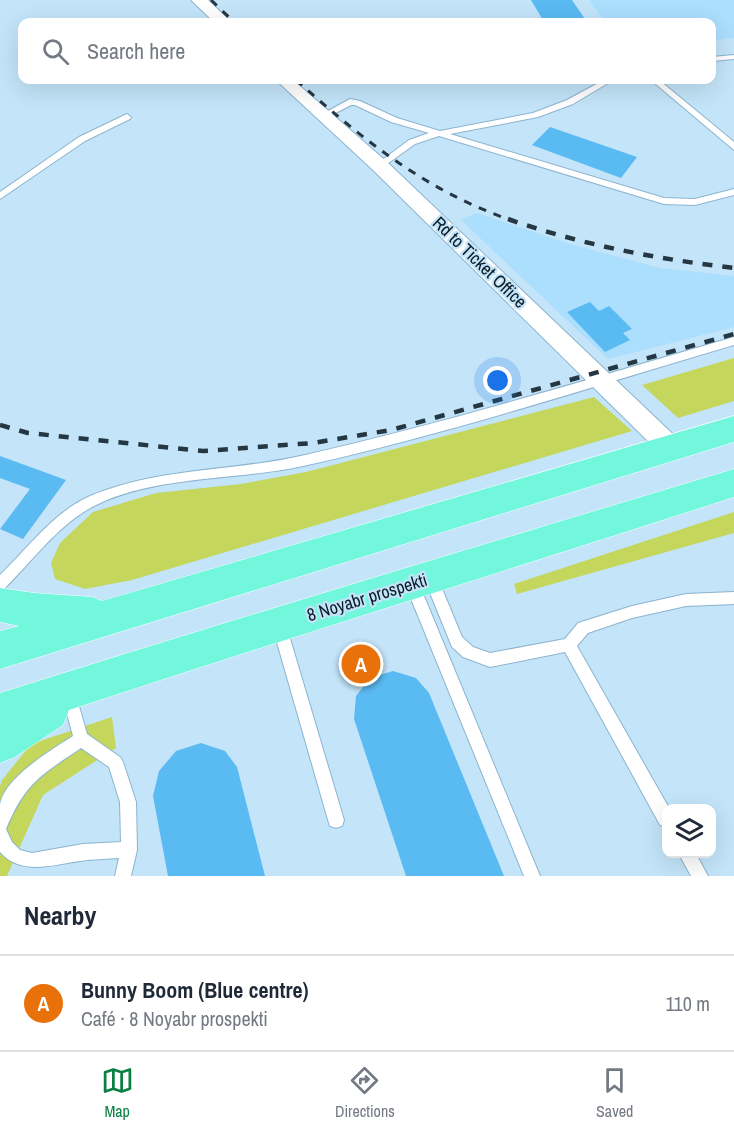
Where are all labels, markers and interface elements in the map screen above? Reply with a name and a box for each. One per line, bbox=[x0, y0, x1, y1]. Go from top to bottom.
search box bbox=[18, 18, 716, 84]
icon: search bbox=[39, 35, 72, 68]
text: Search here bbox=[87, 36, 185, 66]
street label: Rd to Ticket Office bbox=[427, 211, 533, 313]
your location bbox=[483, 366, 512, 395]
street label: 8 Noyabr prospekti bbox=[304, 567, 430, 627]
pin: A bbox=[342, 642, 380, 686]
map controls bbox=[662, 804, 716, 858]
button: layers bbox=[662, 804, 716, 858]
text: Nearby bbox=[24, 898, 96, 933]
text: Bunny Boom (Blue centre) bbox=[81, 975, 309, 1005]
text: A bbox=[38, 990, 49, 1017]
text: 110 m bbox=[666, 990, 710, 1017]
text: Café · 8 Noyabr prospekti bbox=[81, 1005, 268, 1032]
tab: Map bbox=[101, 1064, 134, 1122]
tab: Directions bbox=[335, 1064, 395, 1122]
tab: Saved bbox=[596, 1064, 633, 1122]

